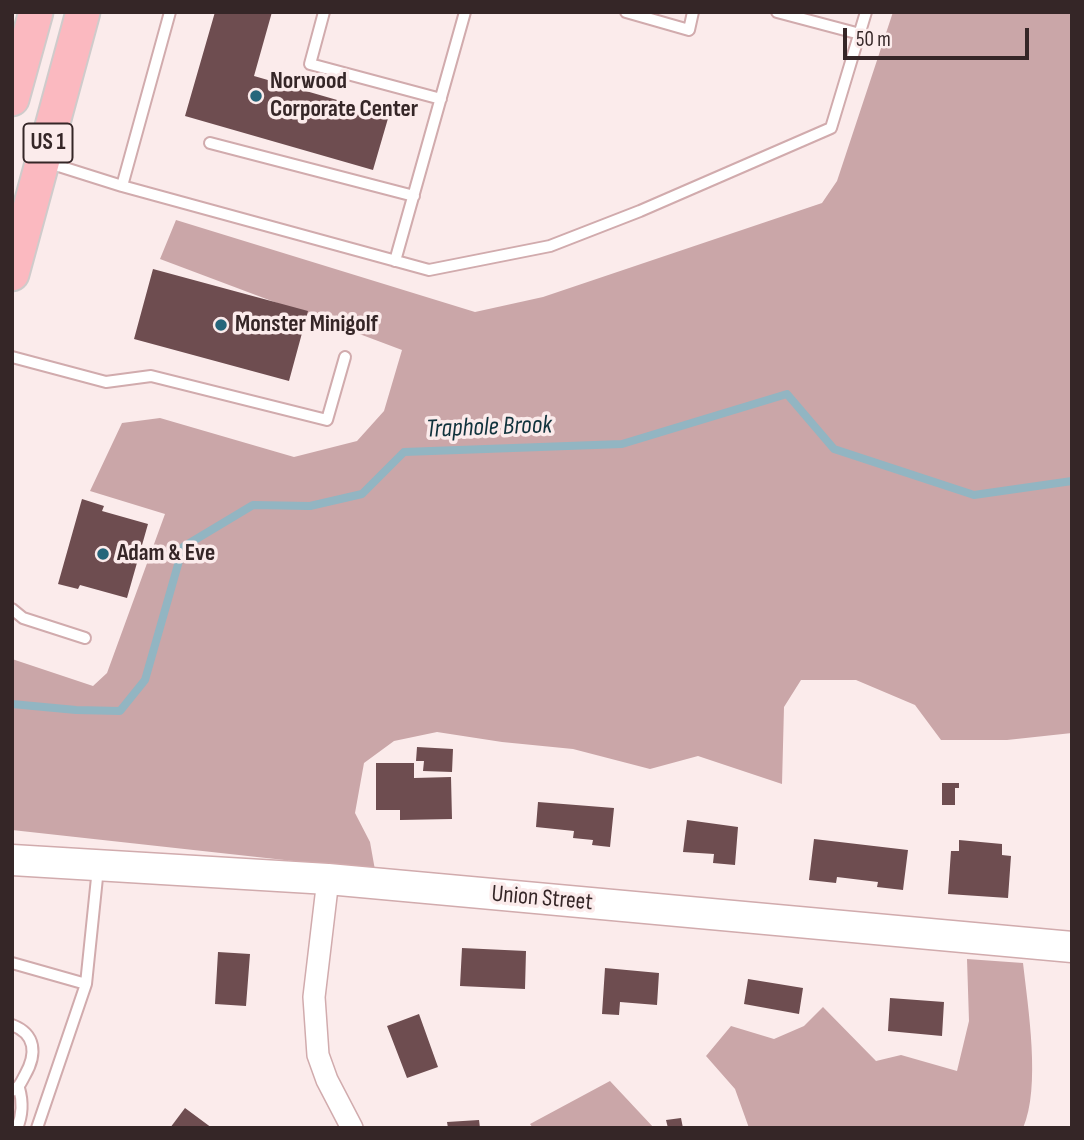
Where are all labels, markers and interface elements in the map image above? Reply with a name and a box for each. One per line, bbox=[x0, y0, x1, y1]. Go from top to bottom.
scale bar bbox=[846, 14, 1032, 58]
text: 50 m bbox=[856, 27, 891, 52]
place label: Norwood Corporate Center bbox=[270, 68, 418, 124]
marker: Norwood Corporate Center bbox=[248, 88, 264, 104]
road number: US 1 bbox=[23, 124, 72, 162]
place label: Monster Minigolf bbox=[235, 311, 378, 339]
marker: Monster Minigolf bbox=[213, 317, 229, 333]
water label: Traphole Brook bbox=[426, 410, 552, 446]
place label: Adam & Eve bbox=[117, 540, 215, 568]
marker: Adam & Eve bbox=[95, 546, 111, 562]
street label: Union Street bbox=[490, 880, 594, 918]

